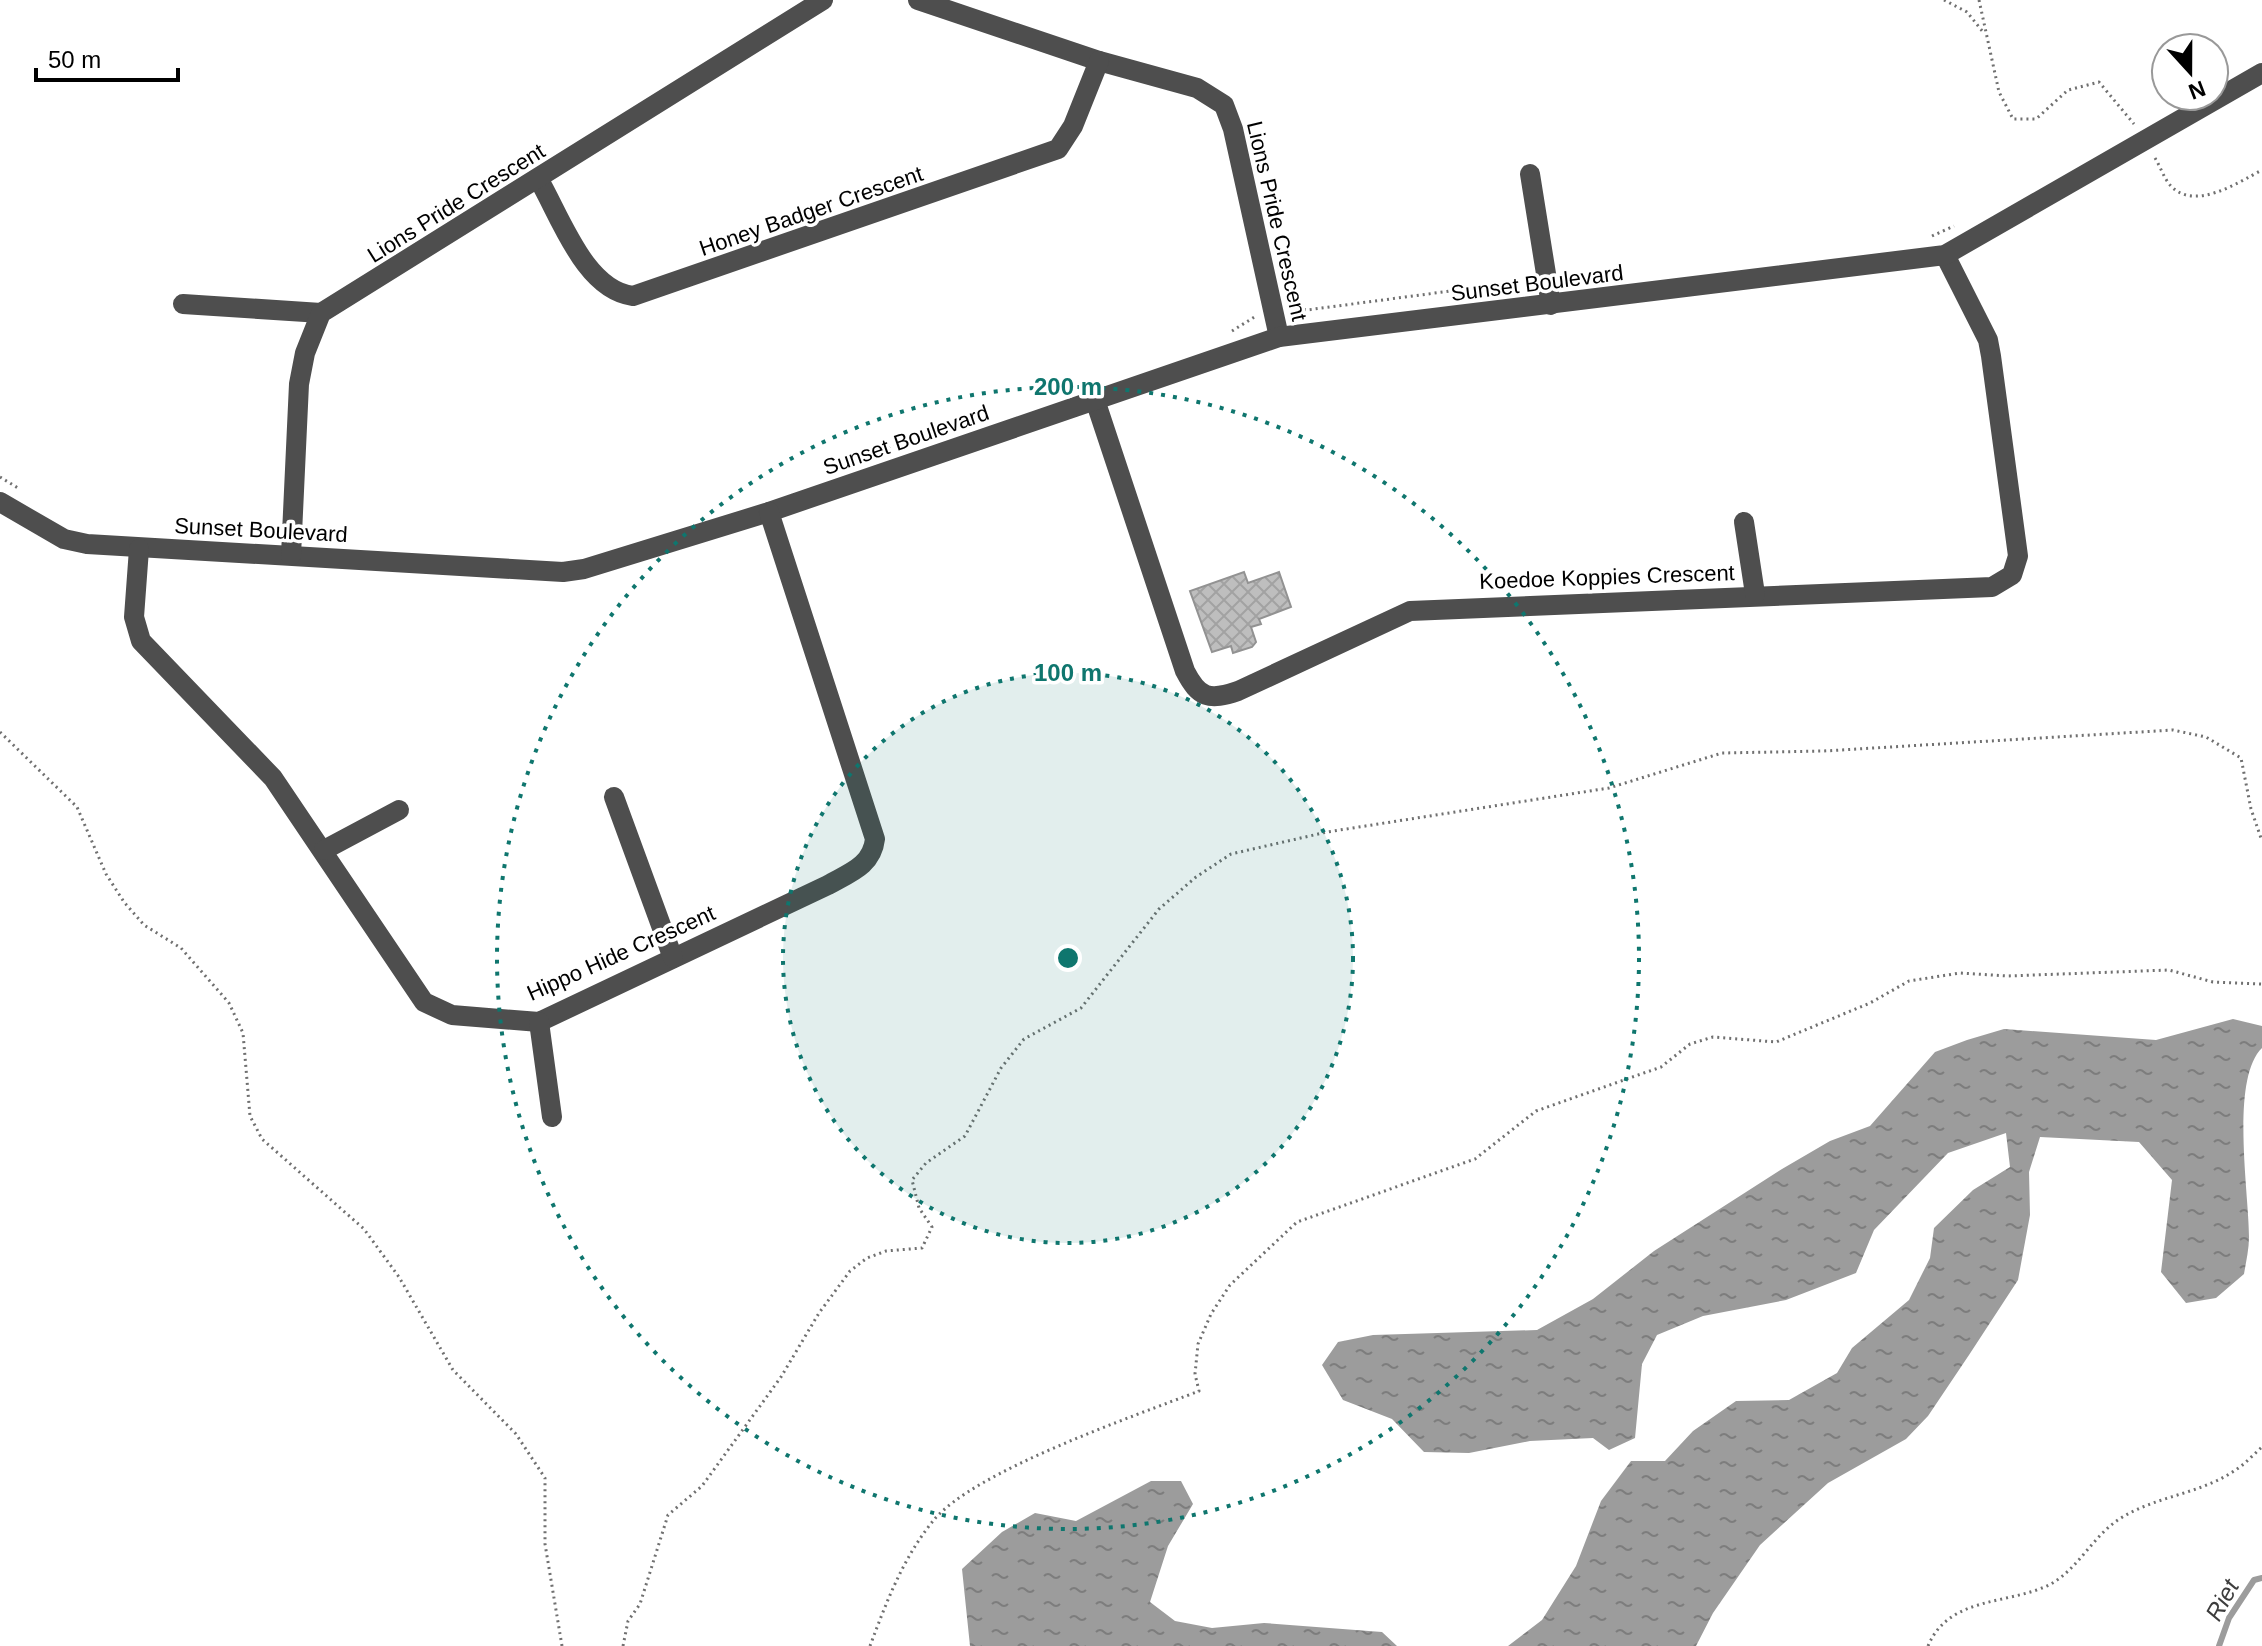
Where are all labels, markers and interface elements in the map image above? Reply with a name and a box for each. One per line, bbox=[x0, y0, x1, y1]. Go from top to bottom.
scale bar bbox=[36, 32, 178, 82]
north arrow bbox=[2150, 32, 2230, 112]
text: 50 m bbox=[48, 46, 101, 73]
text: N bbox=[2185, 76, 2209, 105]
street label: Lions Pride Crescent bbox=[1242, 119, 1312, 323]
street label: Lions Pride Crescent bbox=[363, 138, 549, 268]
street label: Honey Badger Crescent bbox=[696, 161, 926, 261]
street label: Sunset Boulevard bbox=[1449, 260, 1625, 306]
text: 200 m bbox=[1034, 373, 1102, 400]
street label: Sunset Boulevard bbox=[820, 400, 992, 480]
street label: Sunset Boulevard bbox=[174, 513, 348, 547]
street label: Koedoe Koppies Crescent bbox=[1479, 560, 1735, 594]
text: 100 m bbox=[1034, 659, 1102, 686]
street label: Hippo Hide Crescent bbox=[523, 900, 719, 1006]
centre of rings bbox=[1054, 944, 1082, 972]
water label: Riet bbox=[2200, 1574, 2245, 1625]

